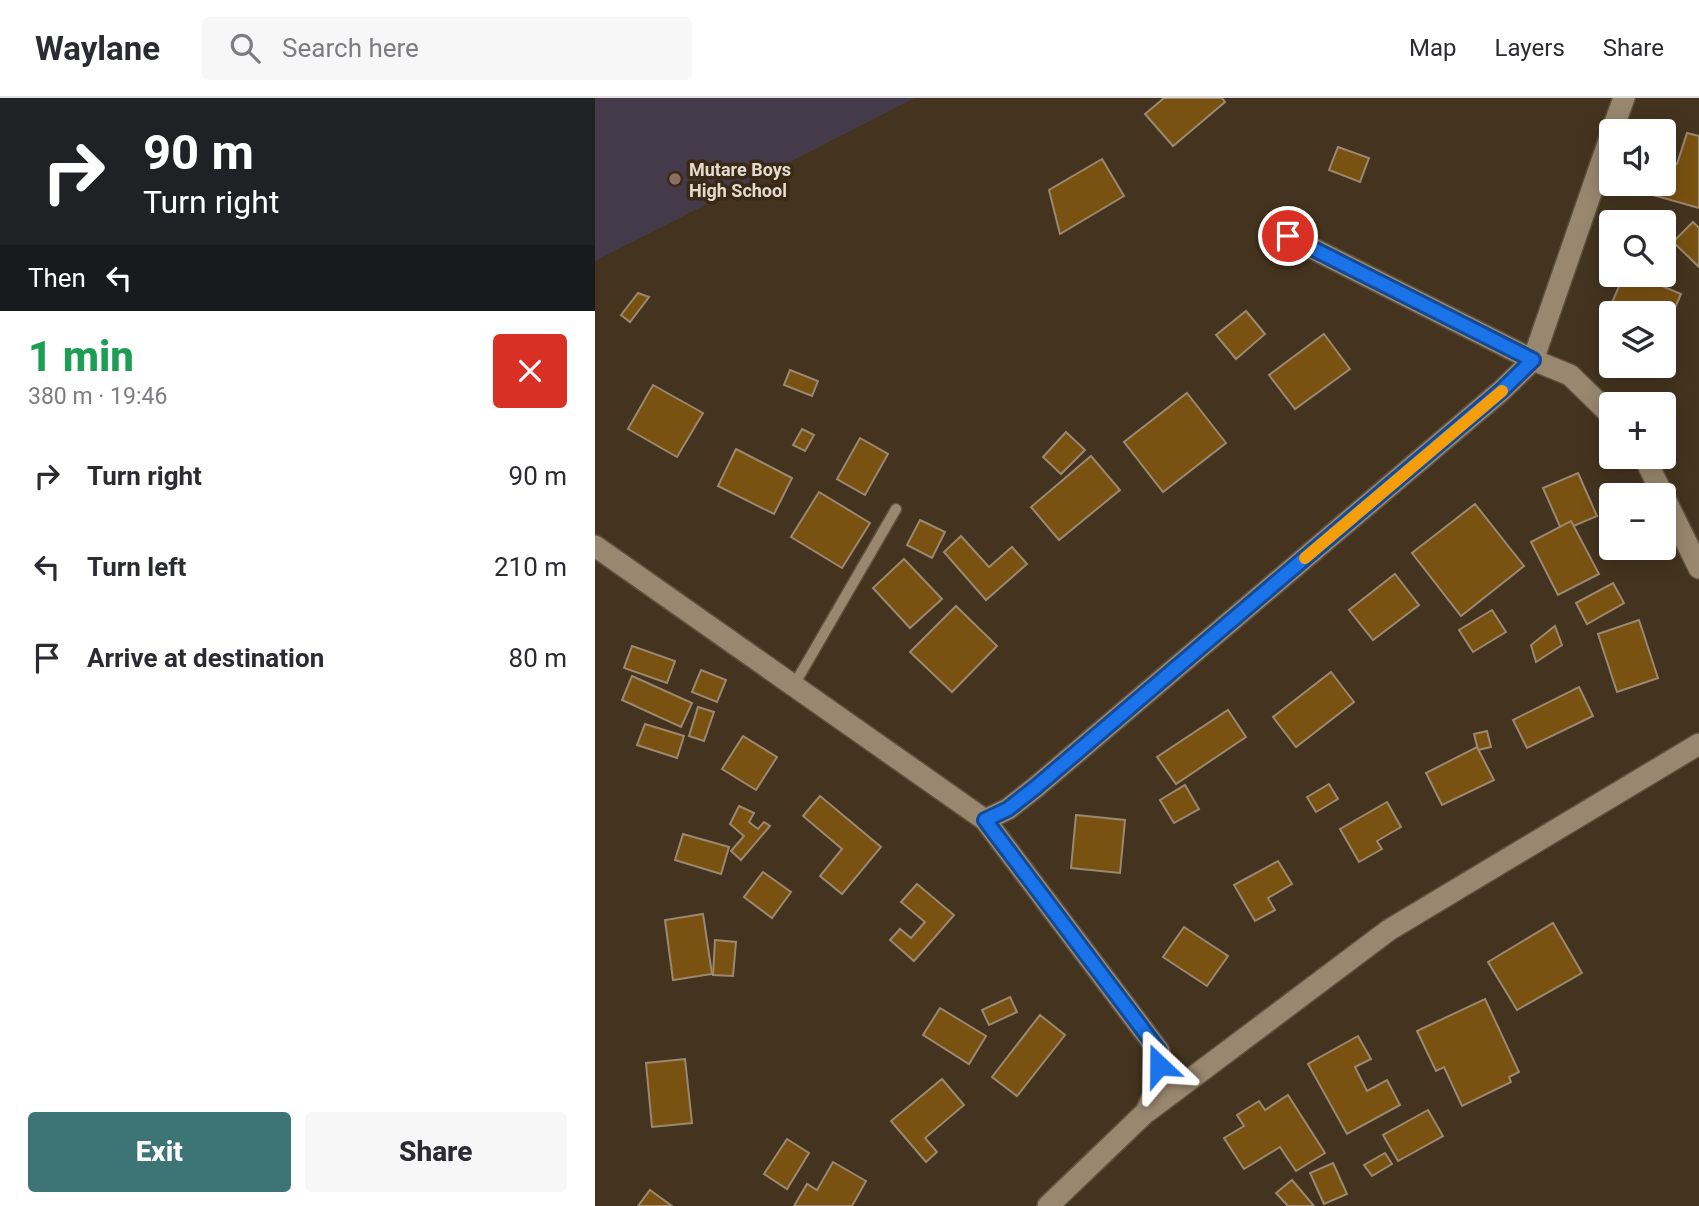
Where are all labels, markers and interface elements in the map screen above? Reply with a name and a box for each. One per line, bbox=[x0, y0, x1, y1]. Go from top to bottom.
search box bbox=[202, 17, 692, 80]
text: Waylane bbox=[35, 29, 160, 68]
icon: search bbox=[226, 29, 264, 67]
text: Search here bbox=[282, 33, 419, 63]
text: Map bbox=[1409, 34, 1457, 62]
text: Layers bbox=[1495, 34, 1565, 62]
text: Share bbox=[1603, 34, 1664, 62]
map controls bbox=[1599, 119, 1676, 560]
button: sound bbox=[1599, 119, 1676, 196]
text: 90 m bbox=[143, 124, 254, 181]
icon: right bbox=[28, 126, 119, 217]
place label: Mutare Boys High School bbox=[689, 159, 791, 201]
marker: Mutare Boys High School bbox=[667, 171, 683, 187]
text: Turn right bbox=[143, 183, 279, 221]
pin bbox=[1258, 206, 1318, 266]
button: search bbox=[1599, 210, 1676, 287]
icon: arrive bbox=[1269, 217, 1307, 255]
icon: left bbox=[100, 259, 138, 297]
text: Then bbox=[28, 263, 86, 293]
button: layers bbox=[1599, 301, 1676, 378]
text: 1 min bbox=[28, 332, 134, 381]
button: close bbox=[493, 334, 567, 408]
text: 380 m · 19:46 bbox=[28, 383, 167, 410]
button: + bbox=[1599, 392, 1676, 469]
icon: right bbox=[28, 457, 66, 495]
text: Turn right bbox=[87, 461, 202, 491]
text: 90 m bbox=[509, 461, 567, 491]
button: − bbox=[1599, 483, 1676, 560]
icon: left bbox=[28, 548, 66, 586]
text: Turn left bbox=[87, 552, 186, 582]
text: 210 m bbox=[494, 552, 567, 582]
icon: arrive bbox=[28, 639, 66, 677]
text: Arrive at destination bbox=[87, 643, 324, 673]
text: 80 m bbox=[509, 643, 567, 673]
position arrow bbox=[1122, 1028, 1196, 1102]
button: Exit bbox=[28, 1112, 291, 1192]
button: Share bbox=[305, 1112, 567, 1192]

